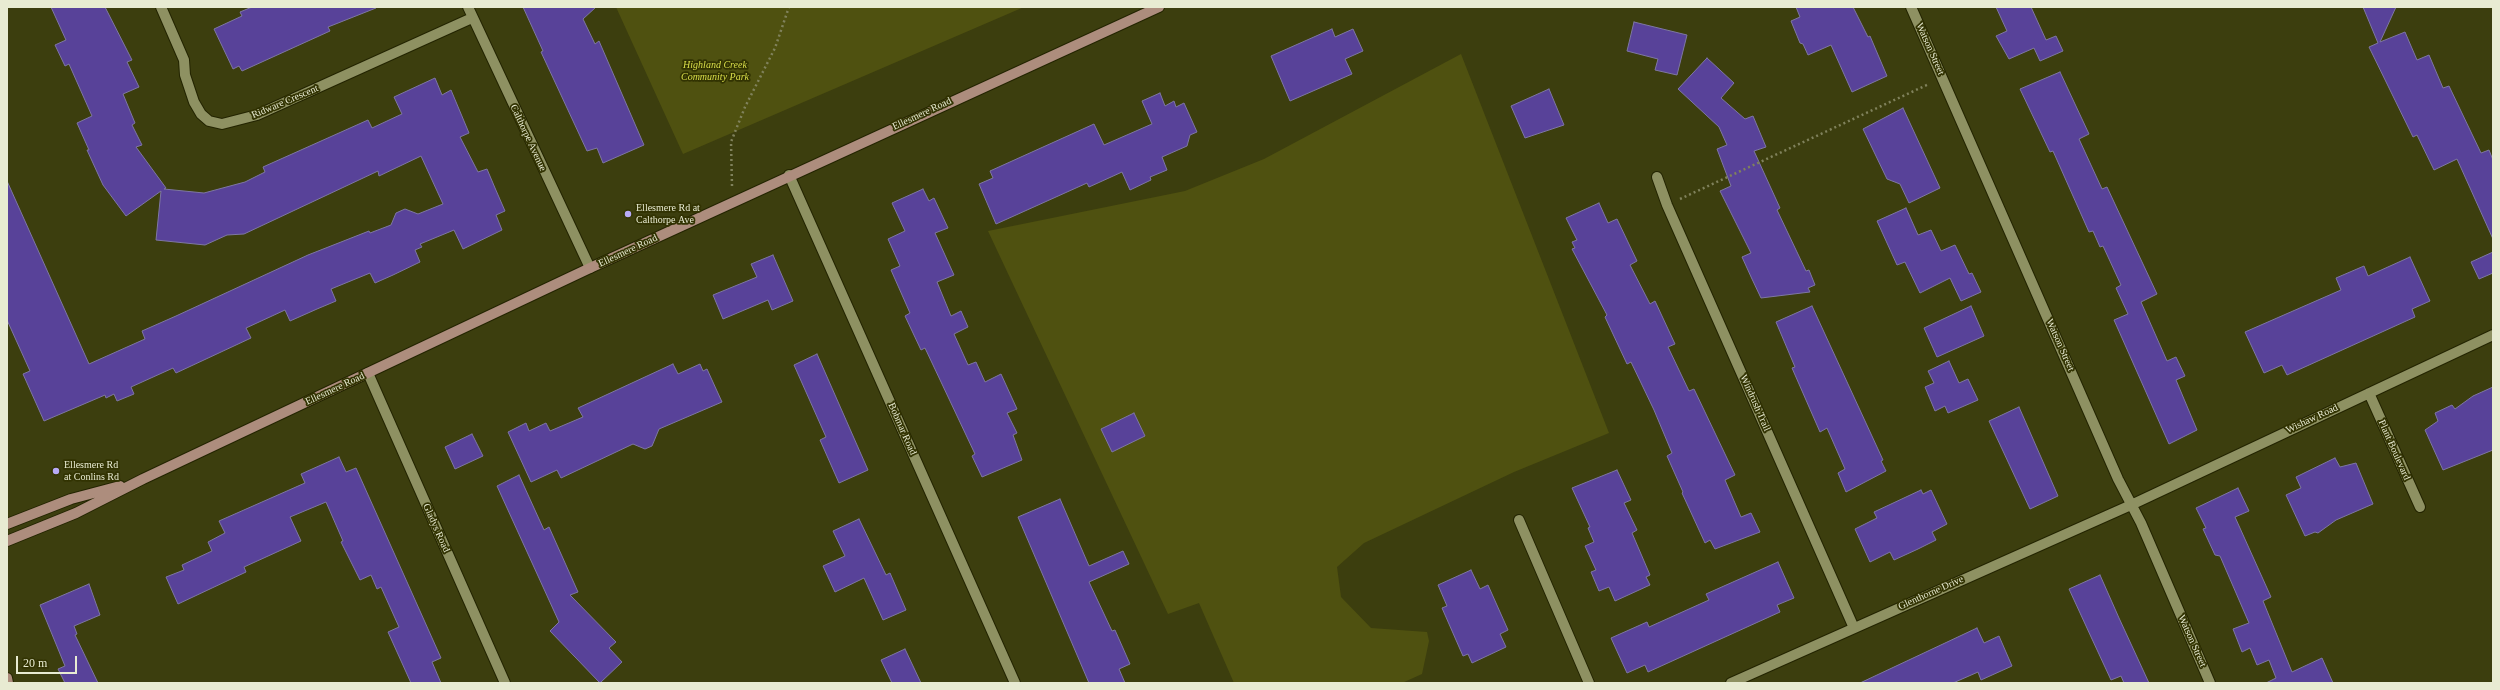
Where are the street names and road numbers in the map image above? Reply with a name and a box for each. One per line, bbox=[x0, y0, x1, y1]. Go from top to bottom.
street label: Watson Street bbox=[1913, 21, 1947, 77]
street label: Ridware Crescent bbox=[250, 83, 320, 121]
street label: Ellesmere Road bbox=[891, 95, 953, 133]
street label: Calthorpe Avenue bbox=[507, 103, 549, 173]
street label: Ellesmere Road bbox=[597, 232, 659, 270]
street label: Watson Street bbox=[2043, 317, 2077, 373]
street label: Ellesmere Road bbox=[304, 370, 366, 408]
street label: Windrush Trail bbox=[1737, 373, 1773, 433]
street label: Bobmar Road bbox=[885, 401, 919, 457]
street label: Wishaw Road bbox=[2284, 402, 2340, 436]
street label: Plant Boulevard bbox=[2375, 418, 2413, 482]
street label: Gladys Road bbox=[420, 502, 452, 554]
street label: Glenthorne Drive bbox=[1896, 573, 1966, 613]
street label: Watson Street bbox=[2175, 613, 2209, 669]

